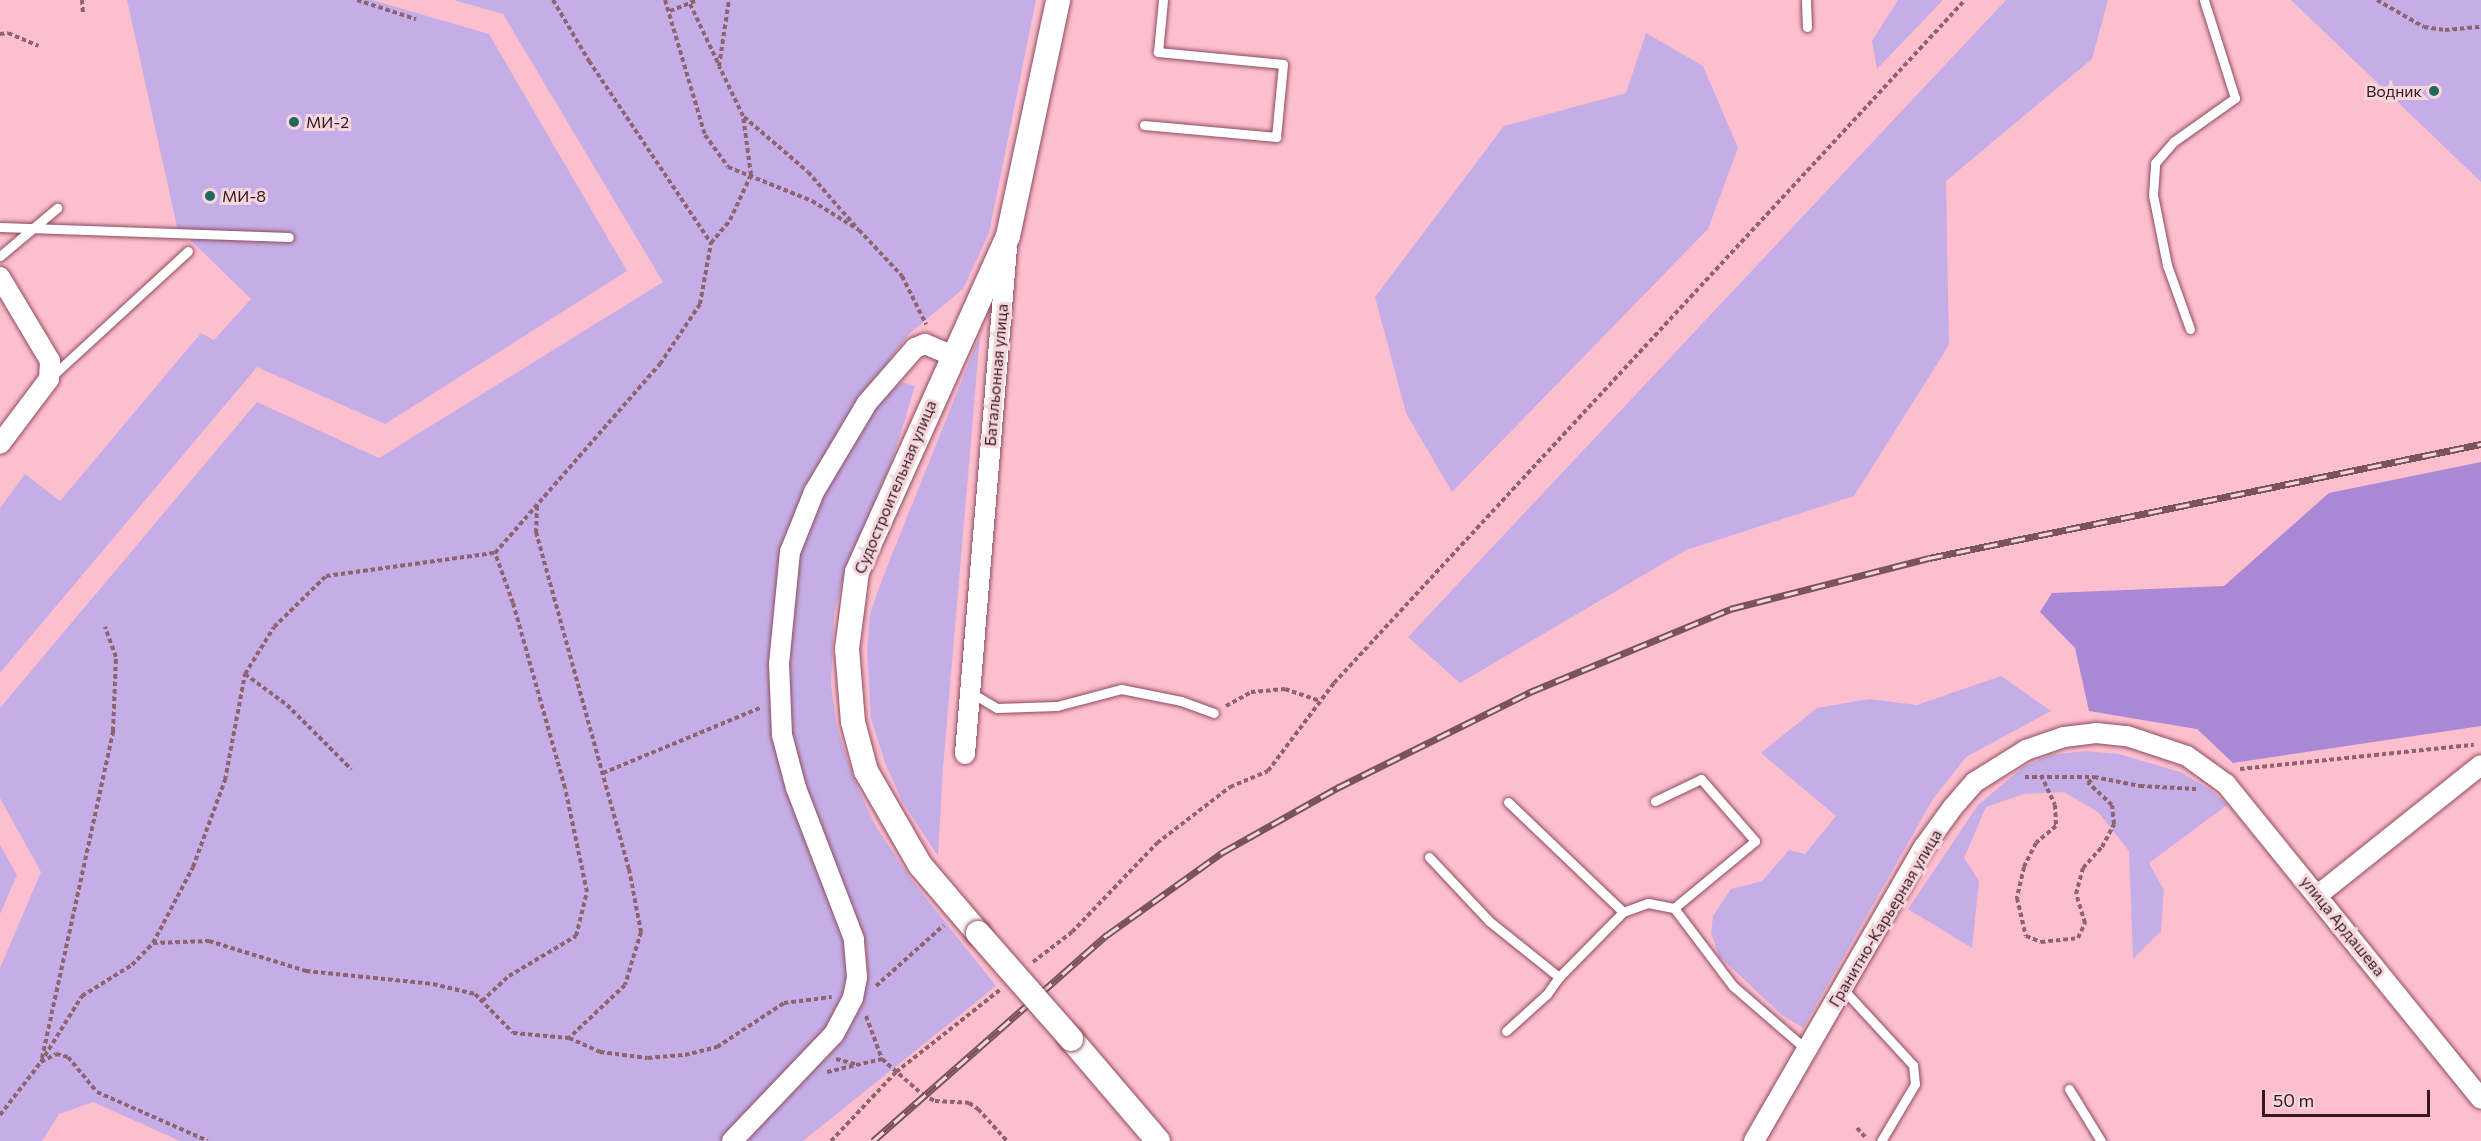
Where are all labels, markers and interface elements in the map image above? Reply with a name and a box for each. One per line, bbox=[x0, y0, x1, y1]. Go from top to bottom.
place label: Водник bbox=[2366, 81, 2422, 101]
marker: Водник bbox=[2427, 84, 2441, 98]
place label: МИ-2 bbox=[306, 112, 349, 132]
marker: МИ-2 bbox=[287, 115, 301, 129]
place label: МИ-8 bbox=[222, 186, 266, 206]
marker: МИ-8 bbox=[203, 189, 217, 203]
street label: Батальонная улица bbox=[980, 303, 1012, 447]
street label: Судостроительная улица bbox=[850, 397, 940, 577]
street label: Гранитно-Карьерная улица bbox=[1824, 826, 1946, 1010]
street label: улица Ардашева bbox=[2297, 872, 2389, 980]
scale bar bbox=[2265, 1078, 2433, 1116]
text: 50 m bbox=[2273, 1089, 2314, 1111]

